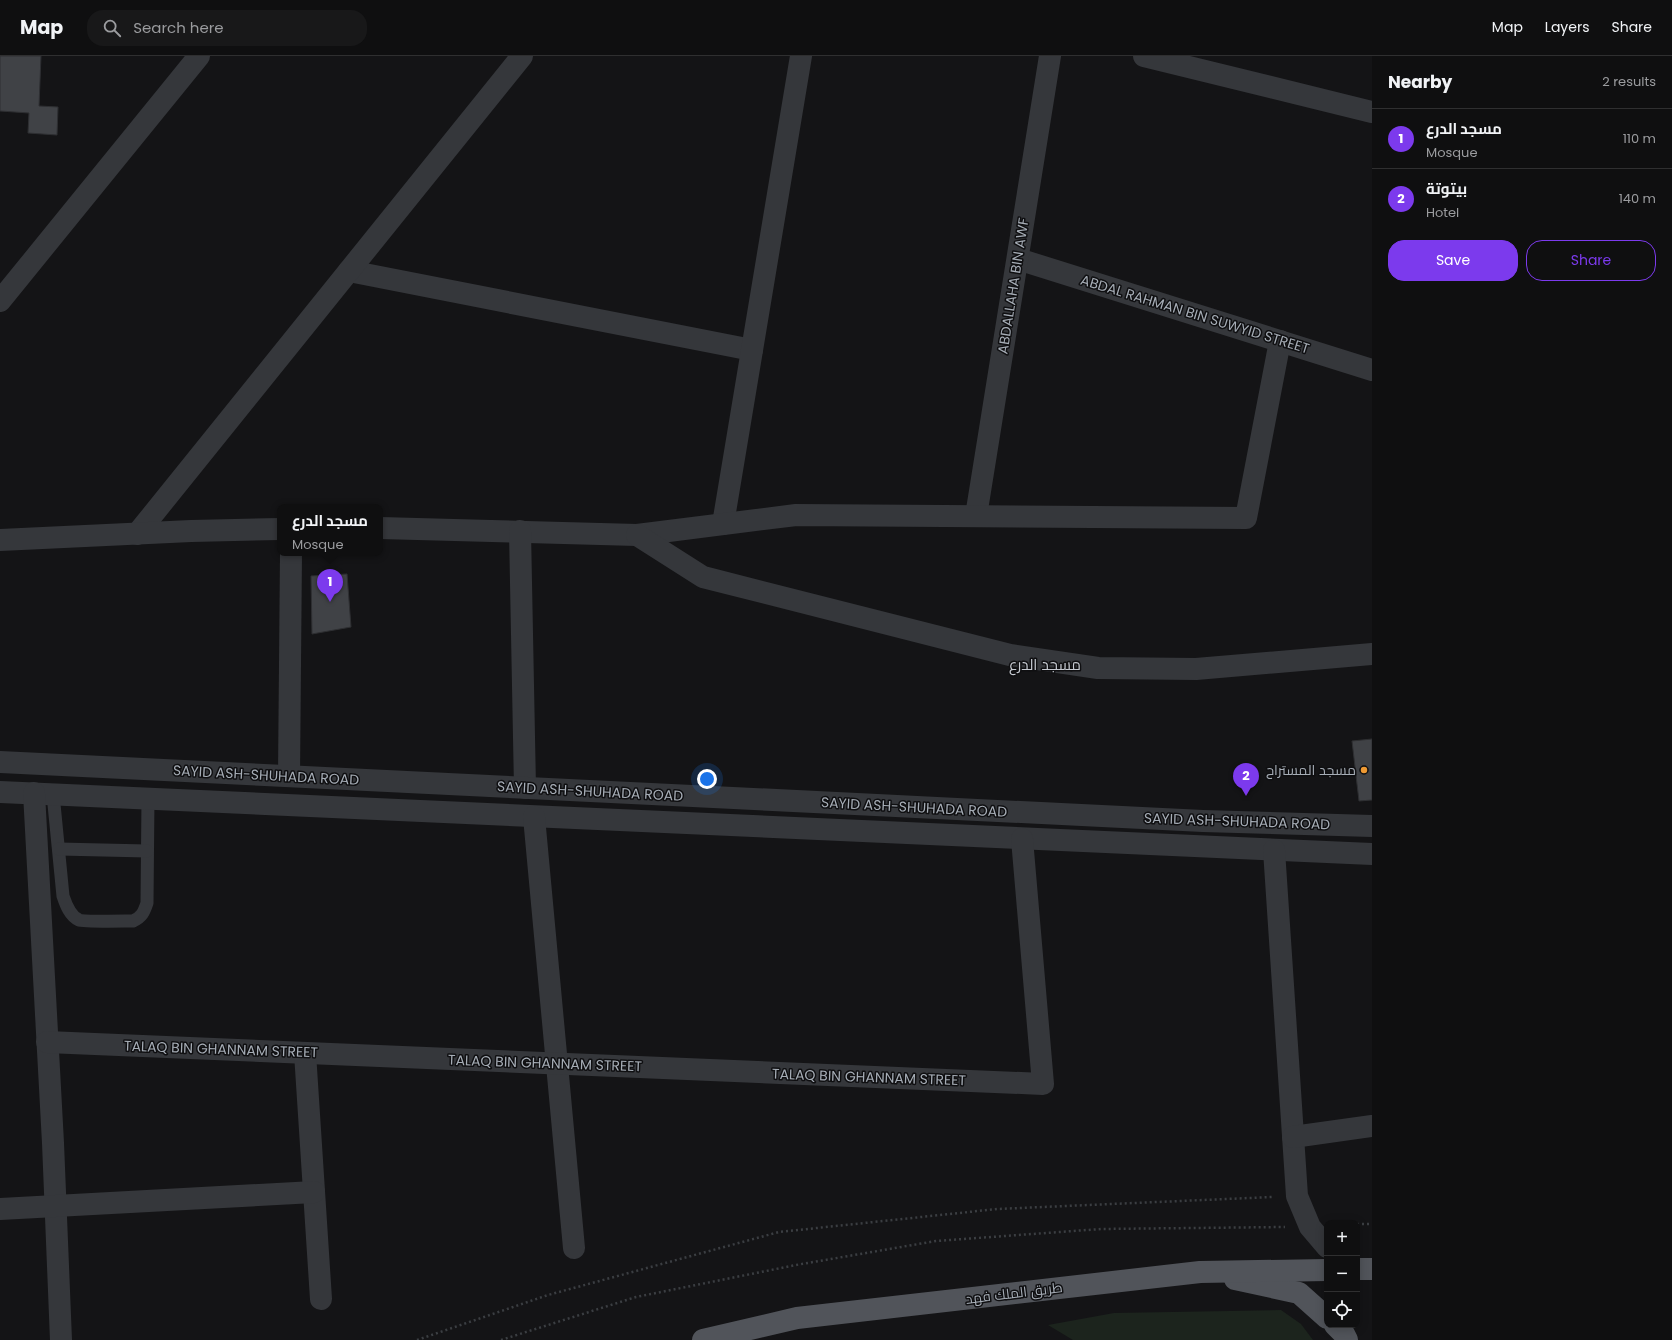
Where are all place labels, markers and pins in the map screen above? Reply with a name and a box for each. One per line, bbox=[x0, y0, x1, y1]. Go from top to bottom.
pin: 1 bbox=[317, 569, 343, 602]
place label: مسجد المستراح bbox=[1266, 760, 1356, 780]
pin: 2 bbox=[1233, 763, 1259, 796]
marker: مسجد المستراح bbox=[1359, 765, 1369, 775]

